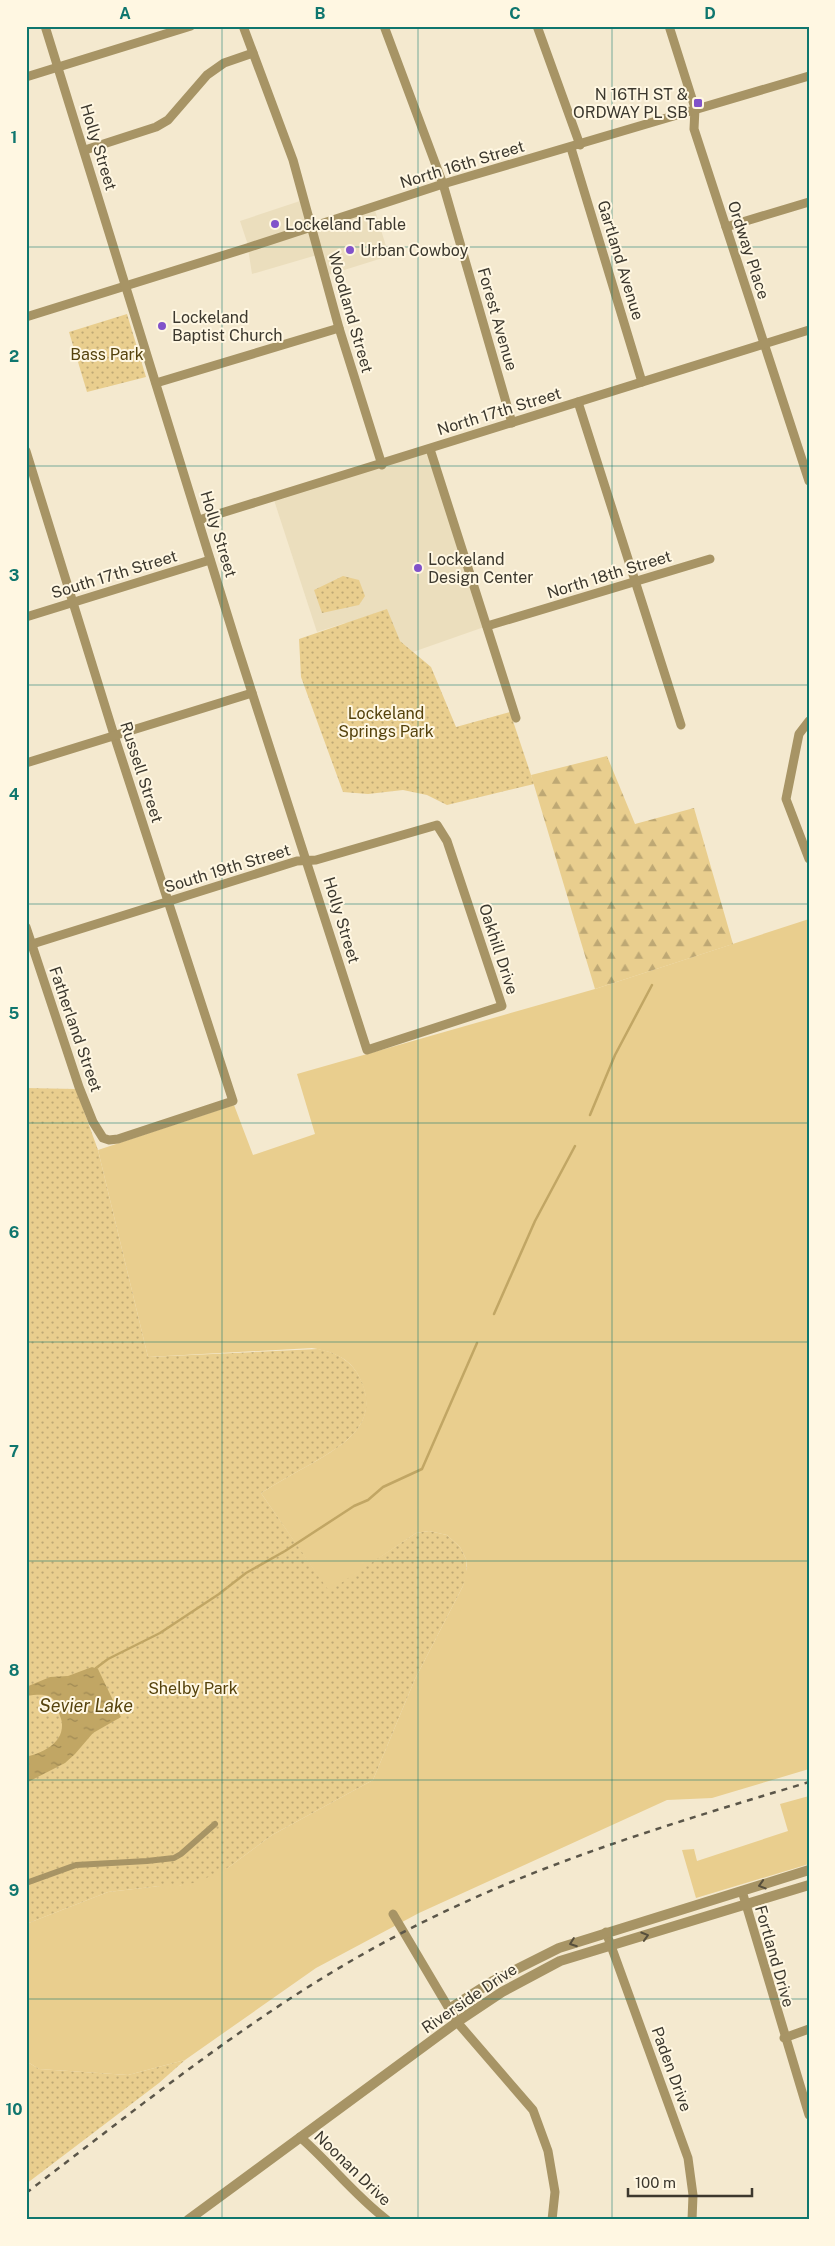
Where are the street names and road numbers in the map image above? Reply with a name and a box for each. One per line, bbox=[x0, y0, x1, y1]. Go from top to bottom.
street label: Holly Street bbox=[76, 102, 121, 193]
street label: North 16th Street bbox=[398, 137, 527, 192]
street label: Gartland Avenue bbox=[593, 198, 648, 322]
street label: Ordway Place bbox=[724, 199, 773, 302]
street label: Woodland Street bbox=[324, 249, 377, 375]
street label: Forest Avenue bbox=[474, 265, 521, 373]
street label: North 17th Street bbox=[435, 384, 563, 439]
street label: Holly Street bbox=[196, 489, 241, 580]
street label: South 17th Street bbox=[49, 546, 179, 603]
street label: North 18th Street bbox=[545, 546, 674, 602]
street label: Russell Street bbox=[116, 719, 167, 825]
street label: South 19th Street bbox=[162, 840, 293, 897]
street label: Holly Street bbox=[319, 875, 364, 966]
street label: Oakhill Drive bbox=[475, 901, 522, 997]
street label: Fatherland Street bbox=[45, 964, 106, 1094]
street label: Fortland Drive bbox=[751, 1903, 798, 2009]
street label: Riverside Drive bbox=[418, 1960, 520, 2037]
street label: Paden Drive bbox=[647, 2024, 696, 2114]
street label: Noonan Drive bbox=[310, 2127, 395, 2210]

